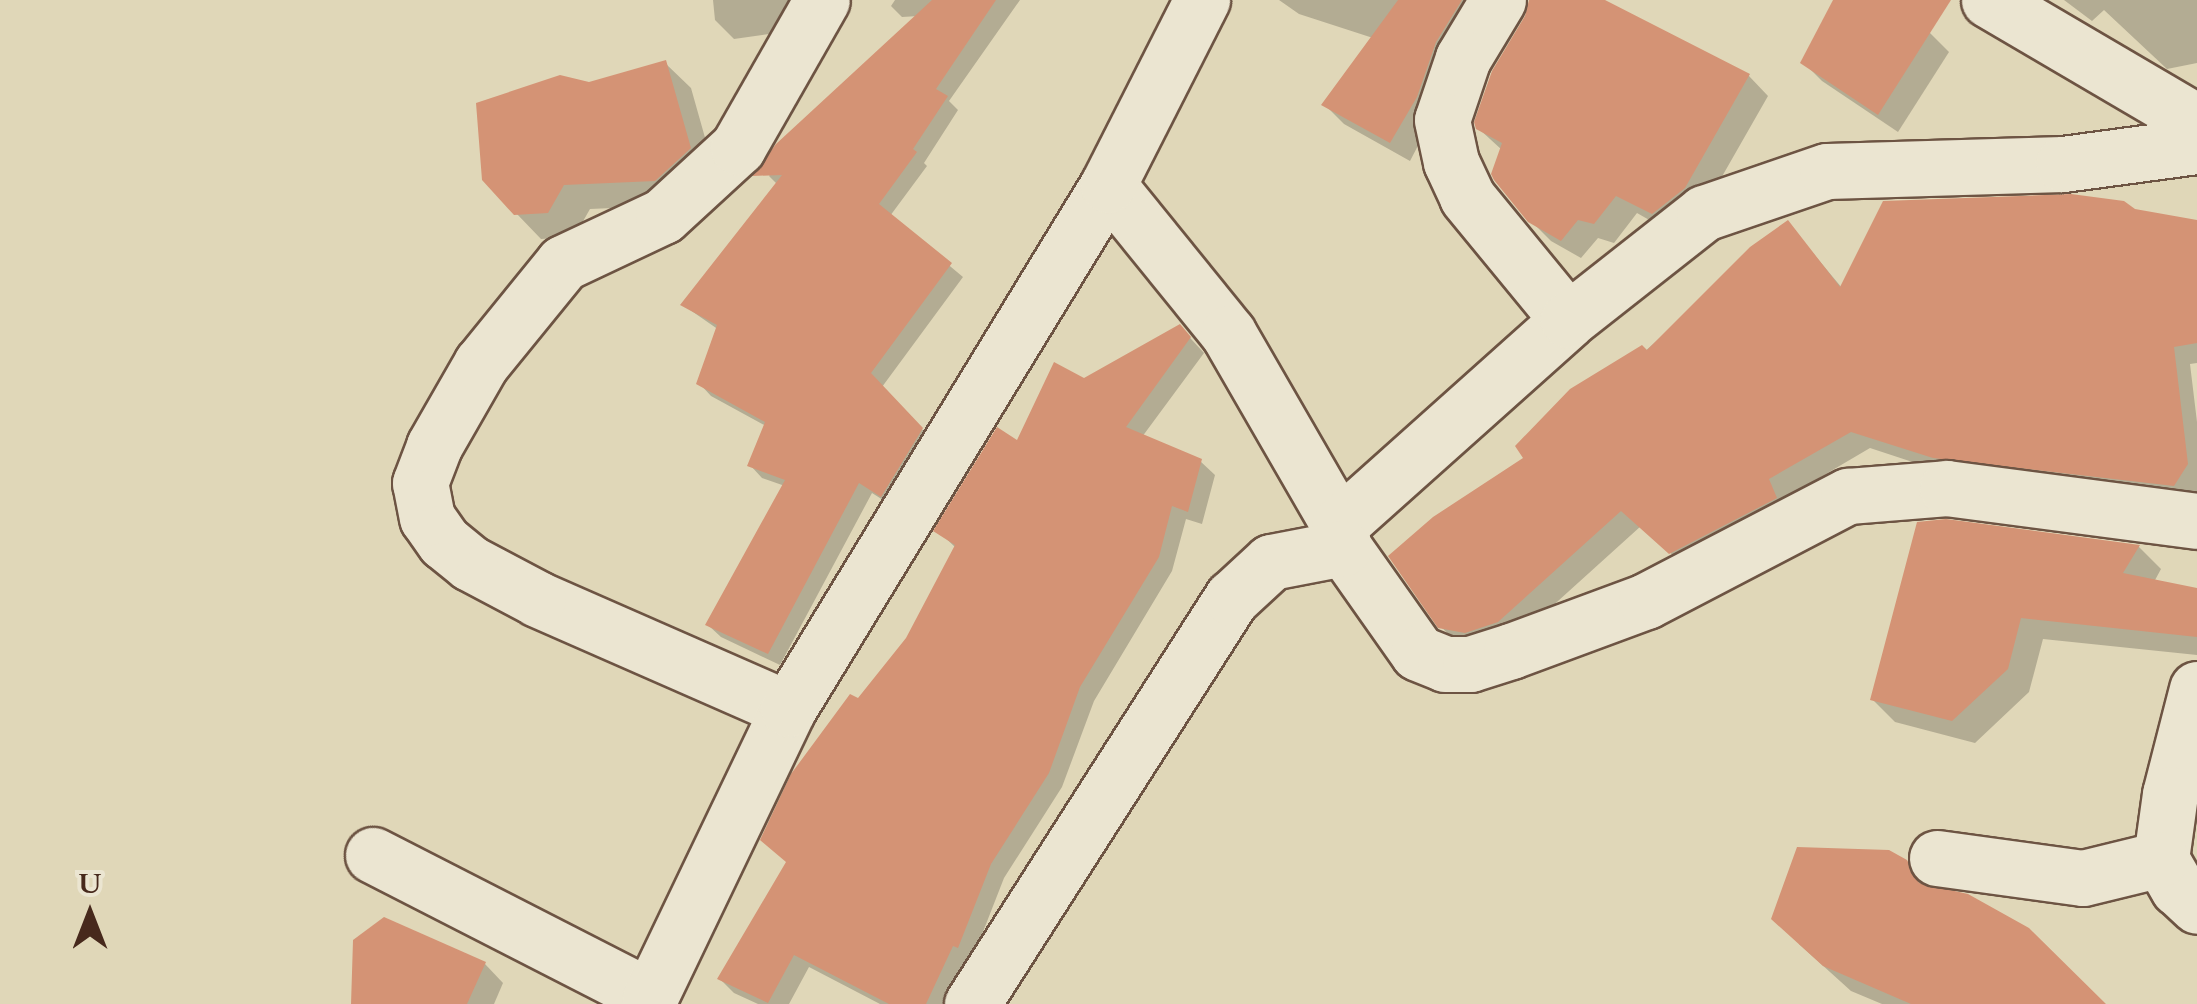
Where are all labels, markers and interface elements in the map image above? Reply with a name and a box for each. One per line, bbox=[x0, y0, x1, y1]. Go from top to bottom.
north arrow bbox=[40, 864, 140, 964]
text: U bbox=[79, 865, 101, 903]

